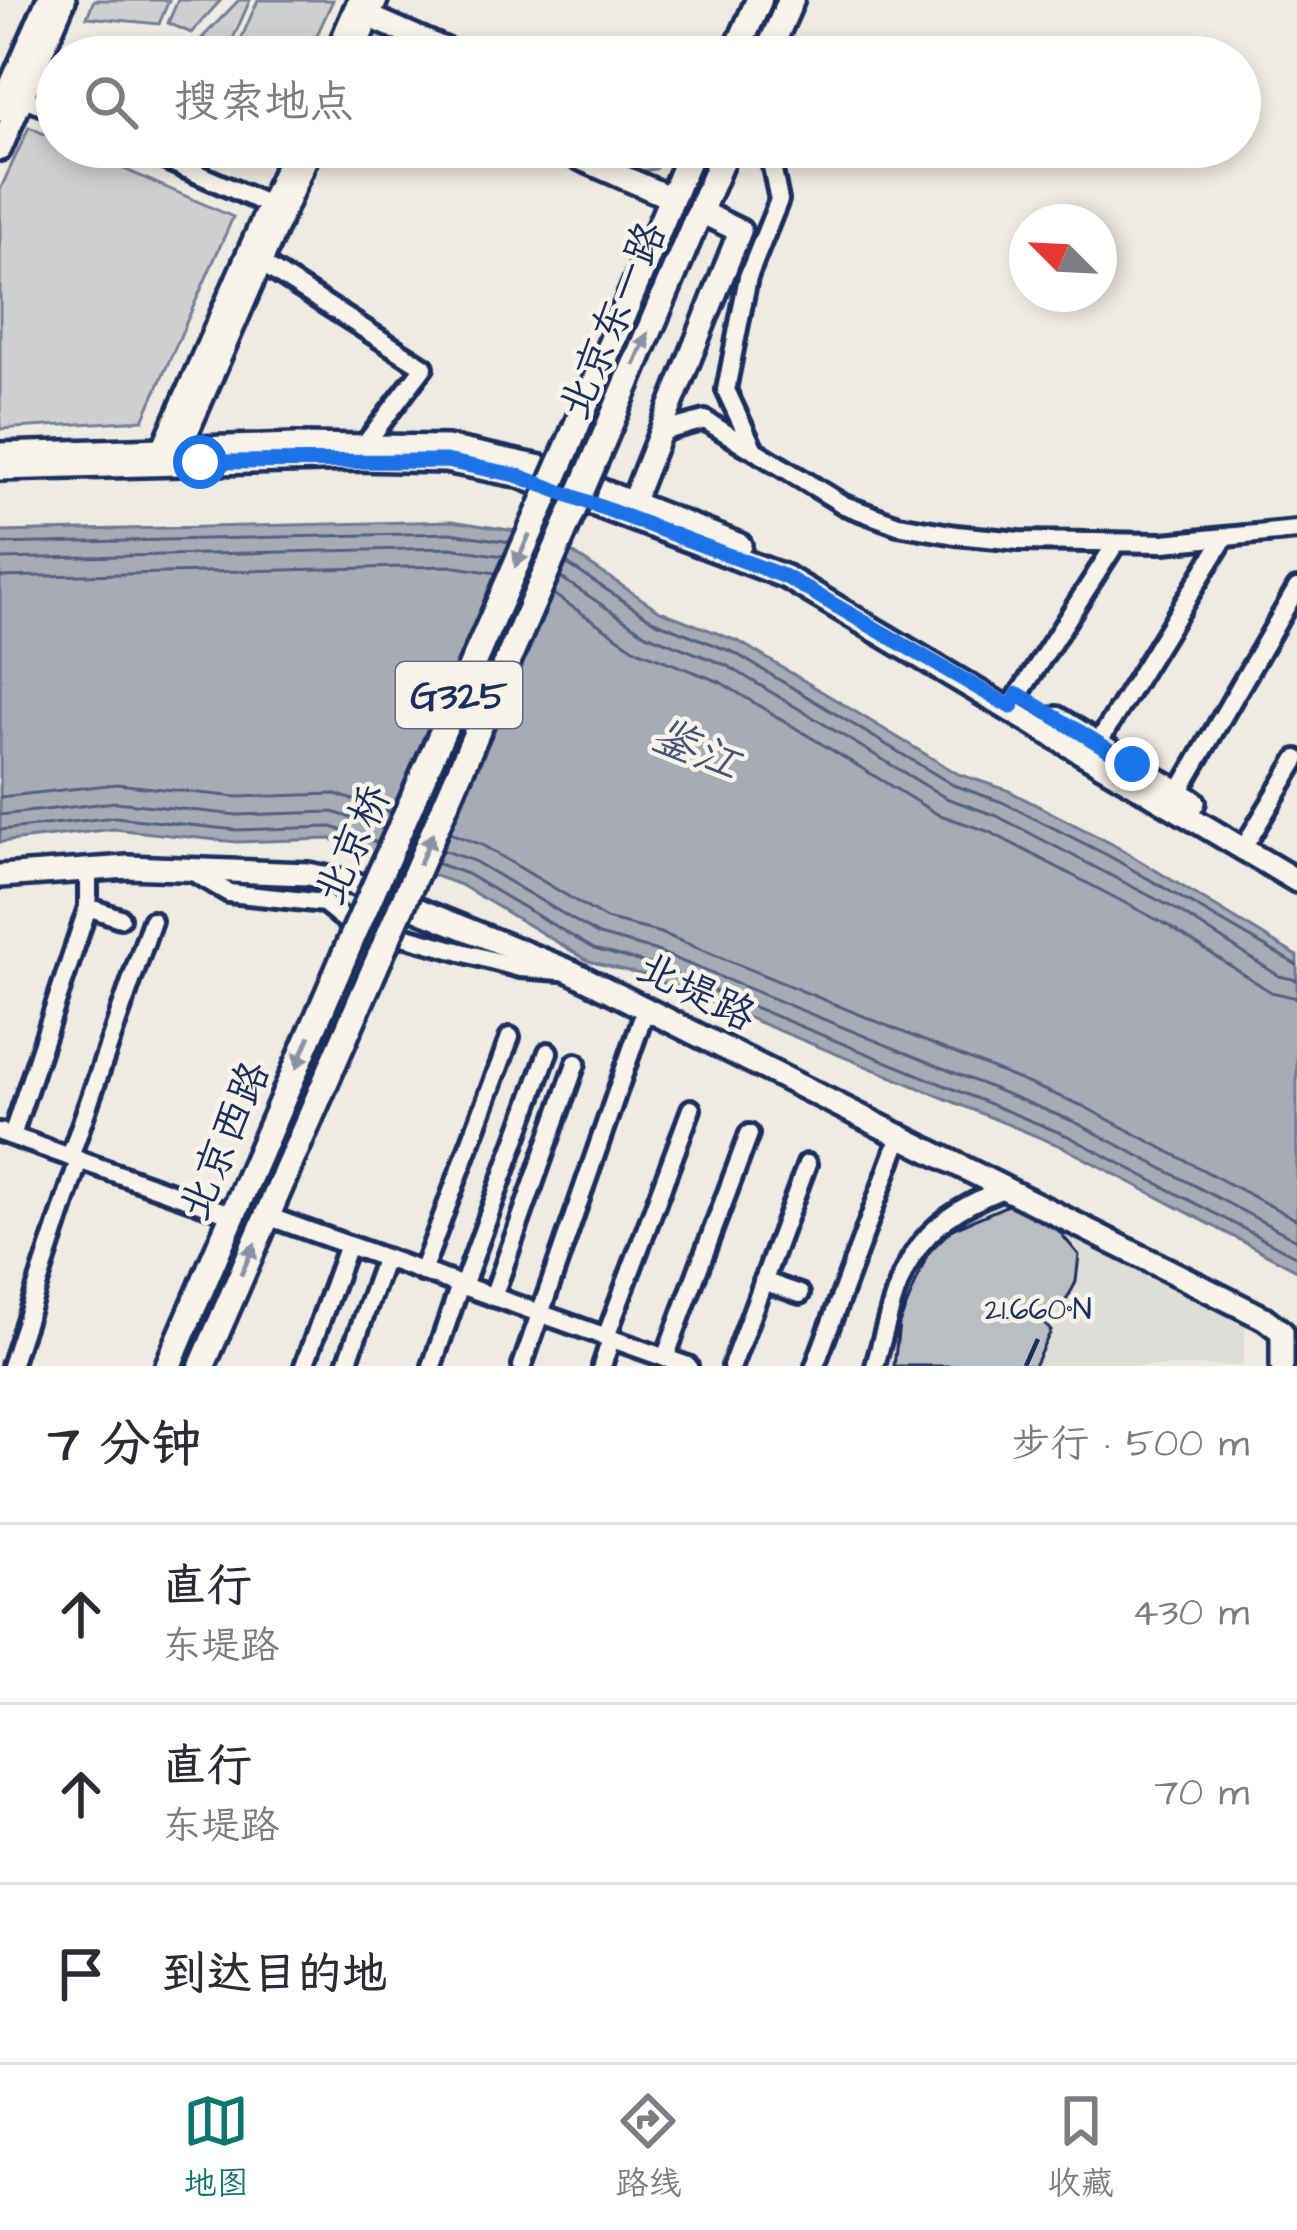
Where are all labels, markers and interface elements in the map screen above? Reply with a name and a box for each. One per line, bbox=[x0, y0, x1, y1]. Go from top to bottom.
search box bbox=[36, 36, 1261, 168]
icon: search bbox=[78, 69, 144, 135]
text: 搜索地点 bbox=[174, 72, 354, 134]
north arrow bbox=[1009, 204, 1117, 312]
street label: 北京东一路 bbox=[546, 213, 681, 429]
one-way arrow bbox=[632, 331, 651, 367]
route start bbox=[173, 435, 227, 489]
one-way arrow bbox=[512, 534, 532, 569]
road number: G325 bbox=[396, 662, 522, 728]
water label: 鉴江 bbox=[642, 705, 751, 798]
route end bbox=[1105, 737, 1159, 791]
street label: 北京桥 bbox=[302, 776, 406, 915]
one-way arrow bbox=[417, 831, 436, 867]
street label: 北堤路 bbox=[626, 939, 765, 1046]
one-way arrow bbox=[293, 1035, 312, 1071]
street label: 北京西路 bbox=[166, 1053, 285, 1230]
one-way arrow bbox=[239, 1241, 259, 1276]
text: 21.660°N bbox=[984, 1289, 1092, 1331]
text: 7 分钟 bbox=[48, 1410, 202, 1481]
text: 步行 · 500 m bbox=[1011, 1418, 1249, 1472]
text: 直行 bbox=[162, 1556, 252, 1618]
icon: ahead bbox=[48, 1581, 114, 1647]
text: 430 m bbox=[1132, 1587, 1249, 1641]
text: 东堤路 bbox=[162, 1620, 279, 1674]
text: 直行 bbox=[162, 1736, 252, 1798]
icon: ahead bbox=[48, 1761, 114, 1827]
text: 70 m bbox=[1154, 1767, 1249, 1821]
text: 东堤路 bbox=[162, 1800, 279, 1854]
icon: arrive bbox=[48, 1941, 114, 2007]
text: 到达目的地 bbox=[162, 1944, 387, 2006]
tab: 地图 bbox=[183, 2088, 249, 2207]
tab: 路线 bbox=[615, 2088, 681, 2207]
tab: 收藏 bbox=[1048, 2088, 1114, 2207]

